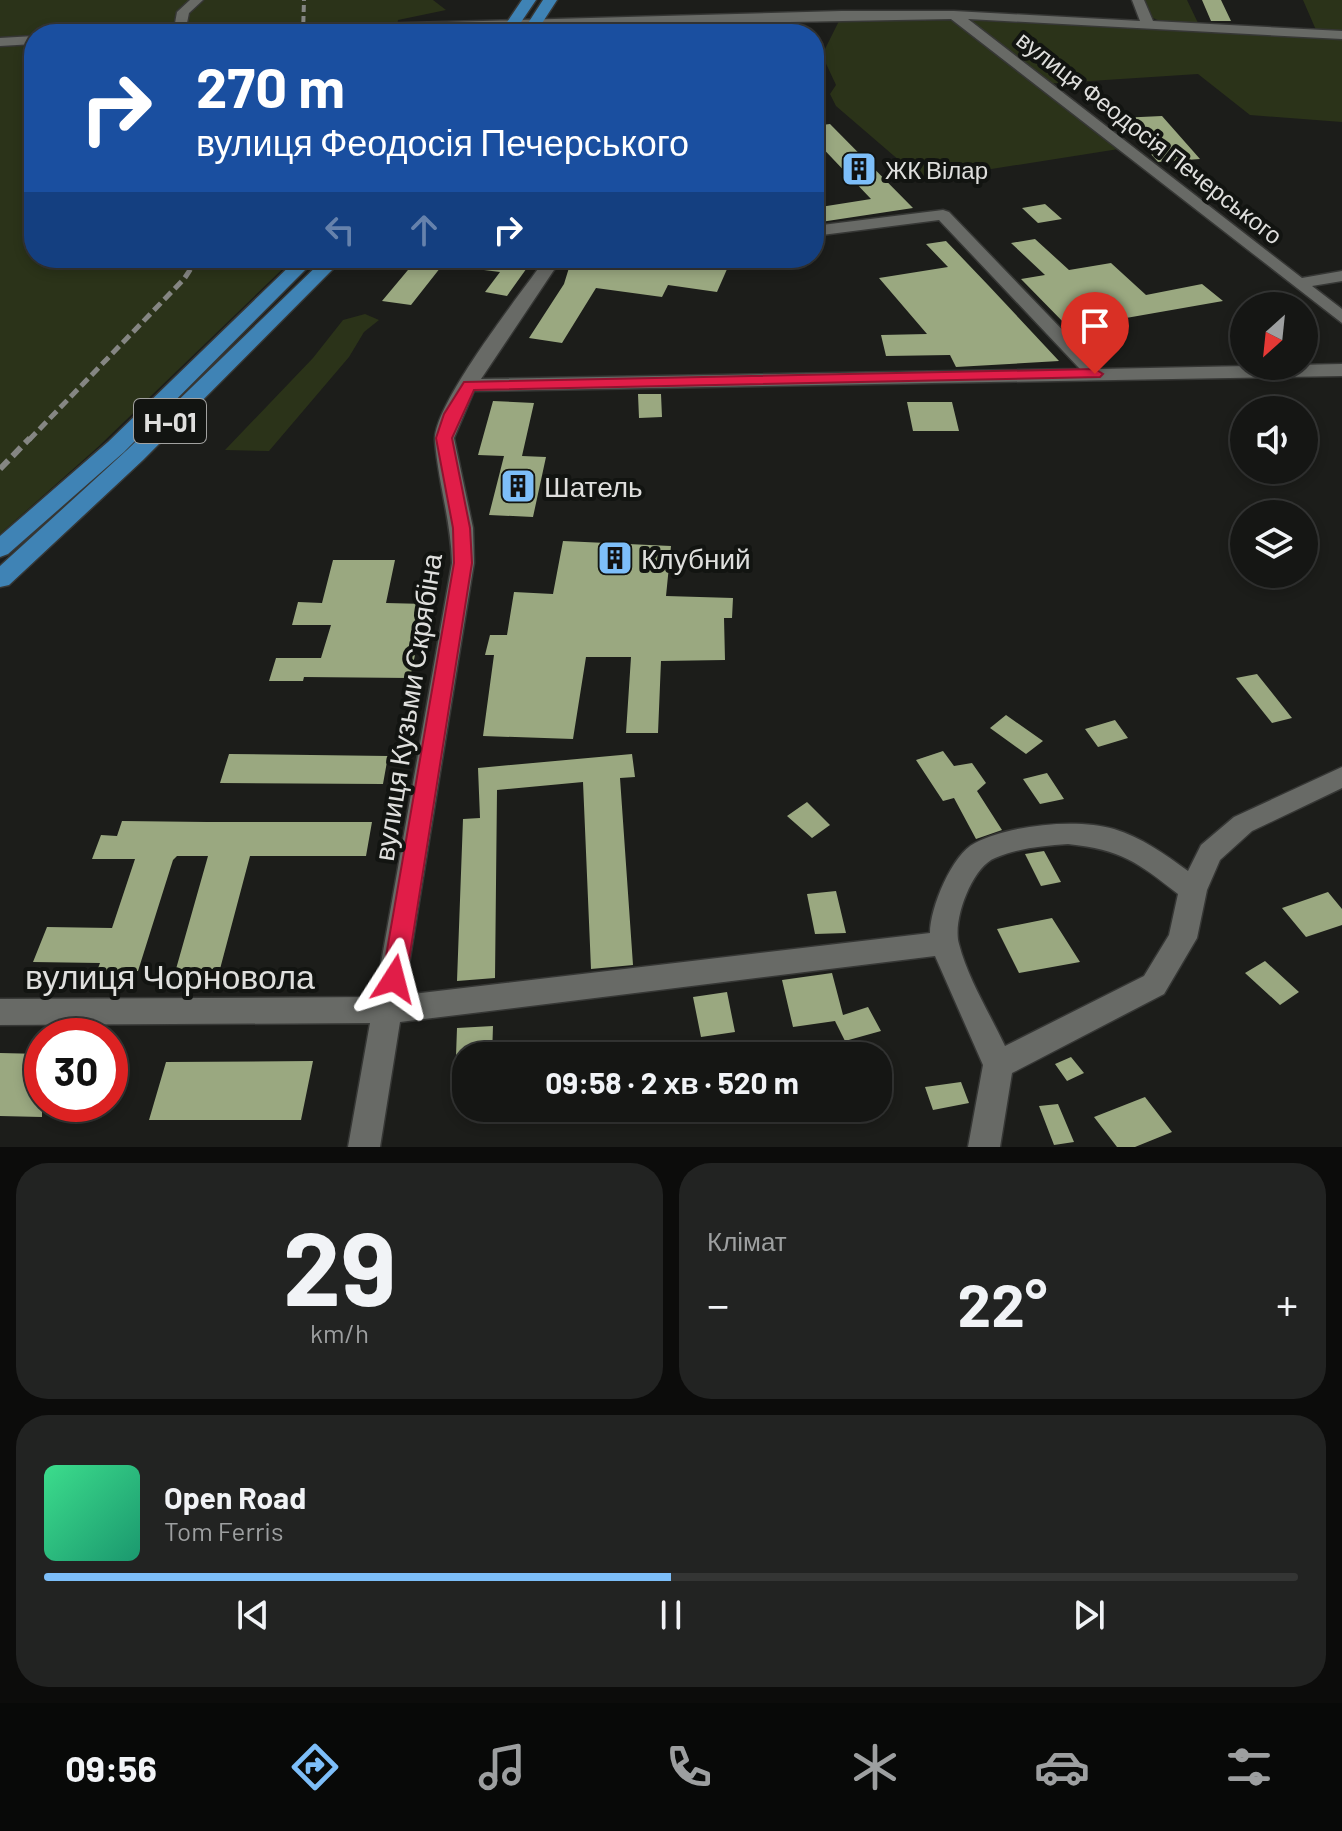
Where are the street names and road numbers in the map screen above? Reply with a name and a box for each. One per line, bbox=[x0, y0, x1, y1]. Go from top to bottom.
street label: вулиця Феодосія Печерського bbox=[1012, 24, 1288, 250]
road number: Н-01 bbox=[134, 399, 206, 443]
street label: вулиця Кузьми Скрябіна bbox=[366, 550, 448, 863]
street label: вулиця Чорновола bbox=[25, 955, 315, 996]

